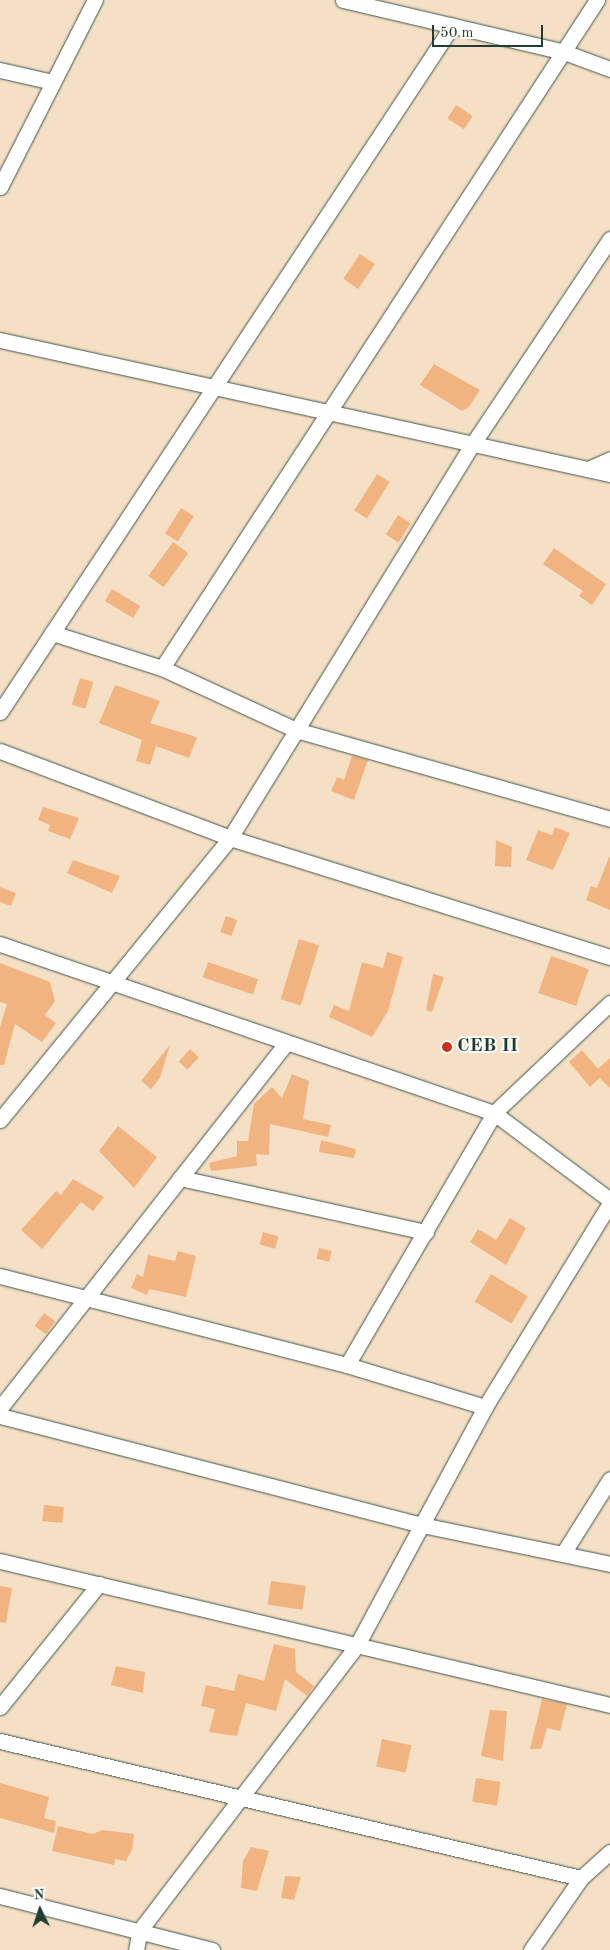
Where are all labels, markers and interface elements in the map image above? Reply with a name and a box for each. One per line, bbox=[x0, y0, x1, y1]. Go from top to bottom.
scale bar bbox=[435, 15, 546, 47]
text: 50 m bbox=[440, 26, 474, 41]
place label: CEB II bbox=[457, 1036, 518, 1058]
marker: CEB II bbox=[441, 1041, 453, 1053]
north arrow bbox=[15, 1885, 65, 1935]
text: N bbox=[33, 1888, 45, 1902]

